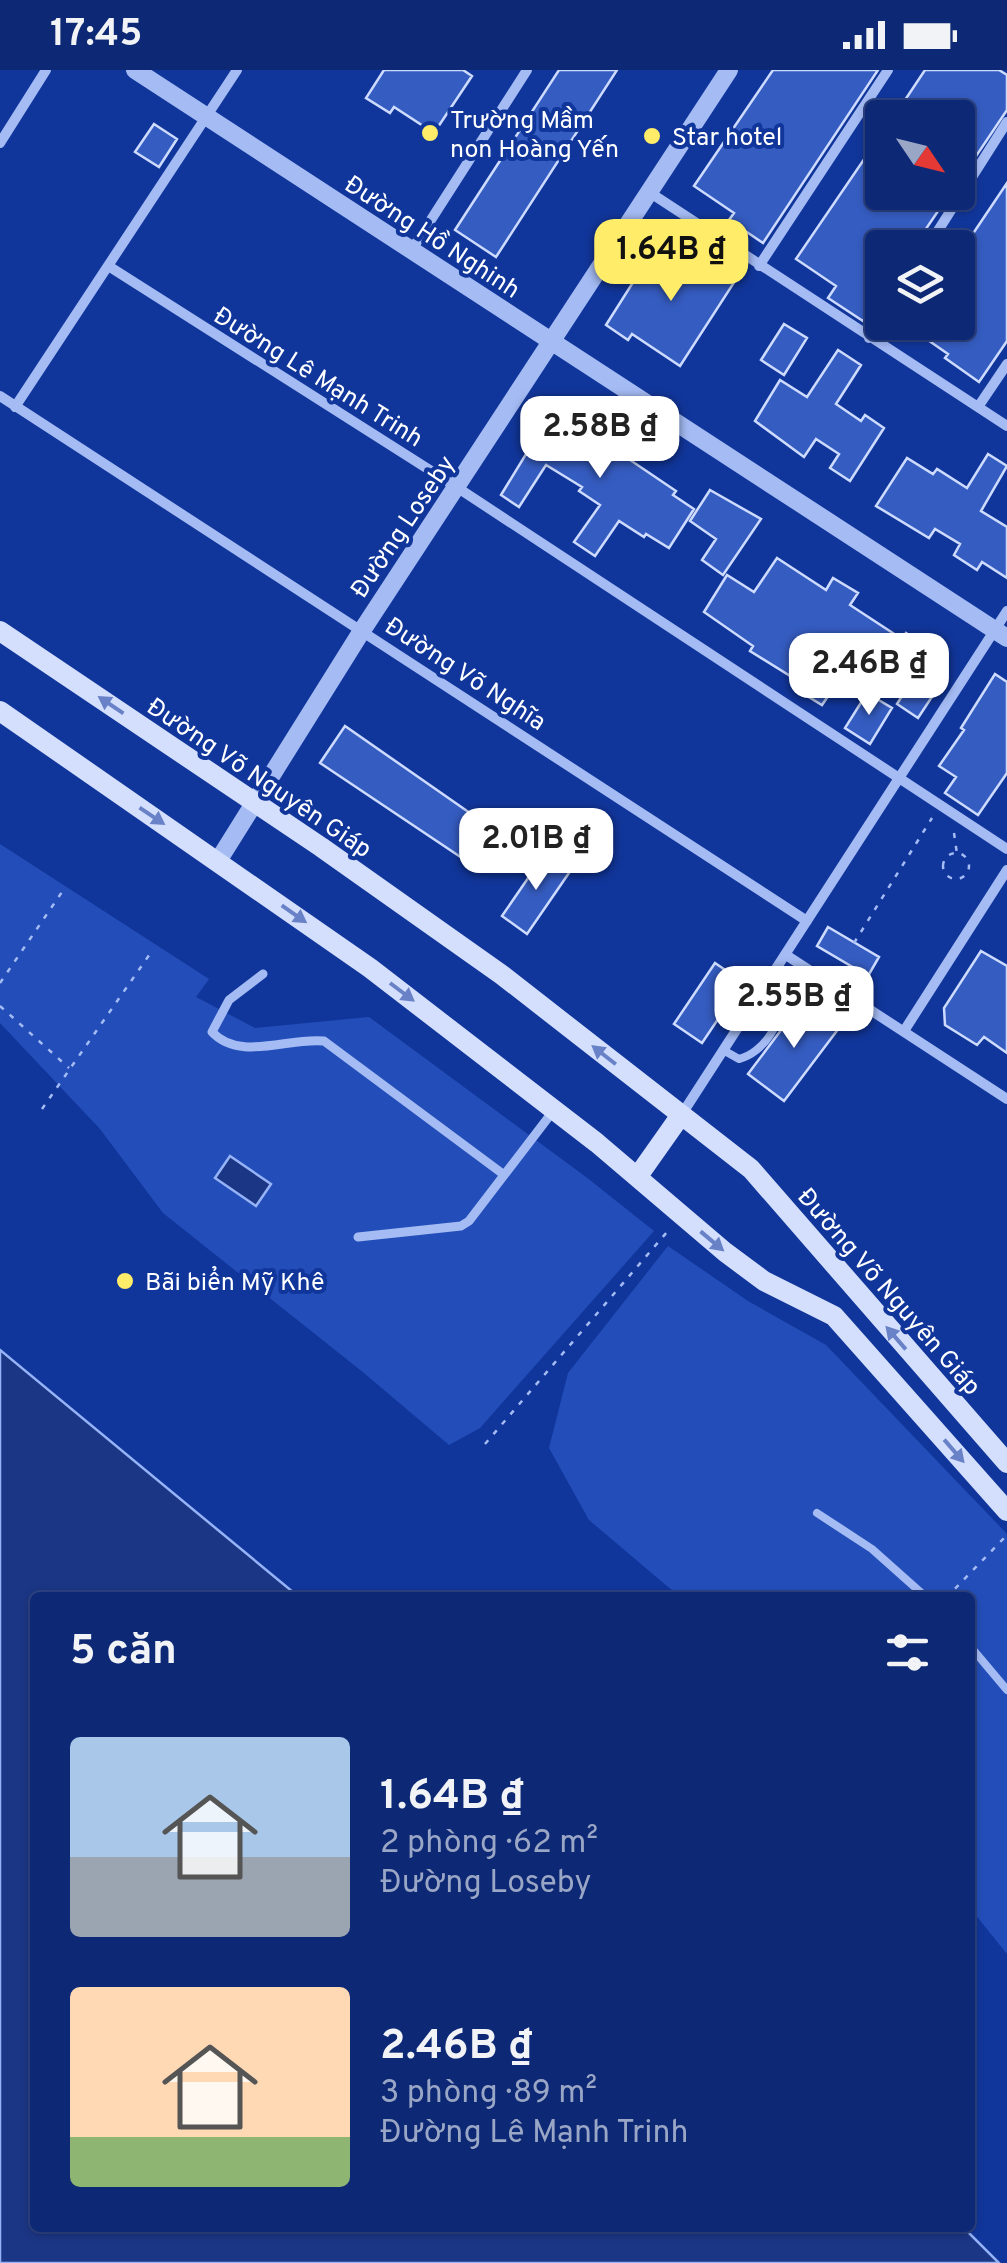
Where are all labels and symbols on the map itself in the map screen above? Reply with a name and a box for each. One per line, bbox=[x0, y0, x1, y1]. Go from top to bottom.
north arrow bbox=[865, 100, 975, 210]
place label: Trường Mầm non Hoàng Yến bbox=[450, 106, 619, 167]
marker: Trường Mầm non Hoàng Yến bbox=[419, 122, 441, 144]
place label: Star hotel bbox=[672, 123, 782, 155]
marker: Star hotel bbox=[641, 125, 663, 147]
street label: Đường Hồ Nghinh bbox=[337, 170, 525, 307]
pin: 1.64B ₫ bbox=[579, 219, 763, 304]
street label: Đường Lê Mạnh Trinh bbox=[207, 301, 428, 456]
pin: 2.58B ₫ bbox=[508, 396, 692, 481]
street label: Đường Loseby bbox=[345, 450, 464, 605]
street label: Đường Võ Nghĩa bbox=[378, 611, 551, 740]
pin: 2.46B ₫ bbox=[777, 633, 961, 718]
street label: Đường Võ Nguyên Giáp bbox=[140, 692, 377, 867]
one-way arrow bbox=[97, 696, 124, 715]
one-way arrow bbox=[138, 806, 165, 824]
pin: 2.01B ₫ bbox=[444, 808, 628, 893]
one-way arrow bbox=[281, 904, 307, 924]
pin: 2.55B ₫ bbox=[702, 966, 886, 1051]
one-way arrow bbox=[389, 981, 415, 1002]
one-way arrow bbox=[591, 1045, 617, 1066]
street label: Đường Võ Nguyên Giáp bbox=[789, 1183, 987, 1403]
one-way arrow bbox=[699, 1229, 724, 1251]
place label: Bãi biển Mỹ Khê bbox=[145, 1266, 325, 1300]
marker: Bãi biển Mỹ Khê bbox=[114, 1270, 136, 1292]
one-way arrow bbox=[886, 1325, 907, 1350]
one-way arrow bbox=[942, 1439, 964, 1464]

